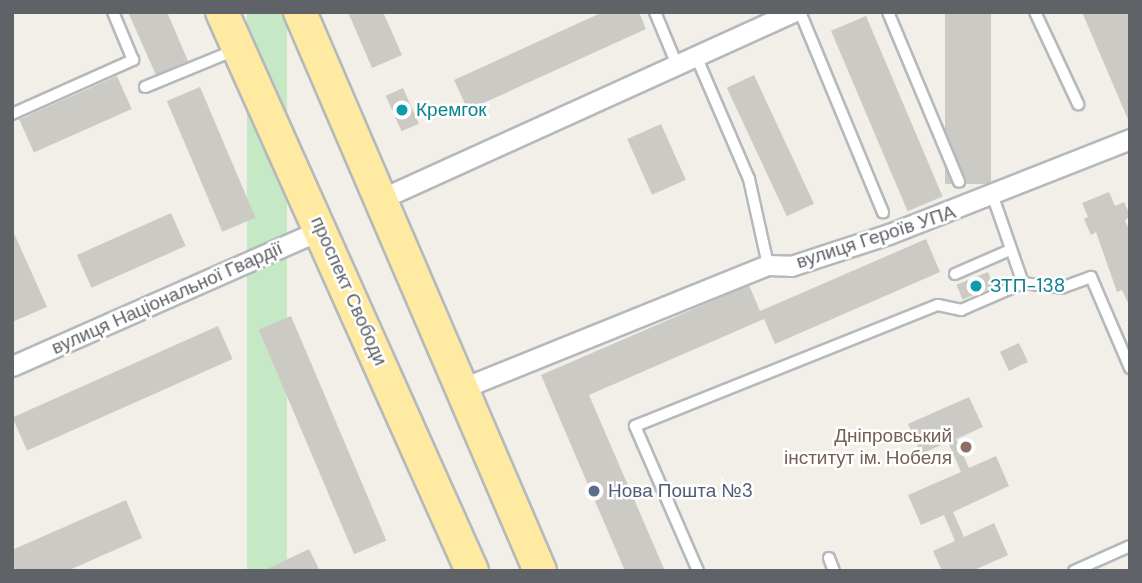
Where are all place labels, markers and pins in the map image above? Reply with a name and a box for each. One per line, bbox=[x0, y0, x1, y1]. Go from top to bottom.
place label: Кремгок bbox=[416, 99, 487, 121]
marker: Кремгок bbox=[394, 102, 410, 118]
place label: ЗТП-138 bbox=[990, 275, 1065, 297]
marker: ЗТП-138 bbox=[968, 278, 984, 294]
place label: Дніпровський інститут ім. Нобеля bbox=[784, 425, 952, 469]
marker: Дніпровський інститут ім. Нобеля bbox=[958, 439, 974, 455]
place label: Нова Пошта №3 bbox=[608, 480, 753, 502]
marker: Нова Пошта №3 bbox=[586, 483, 602, 499]

